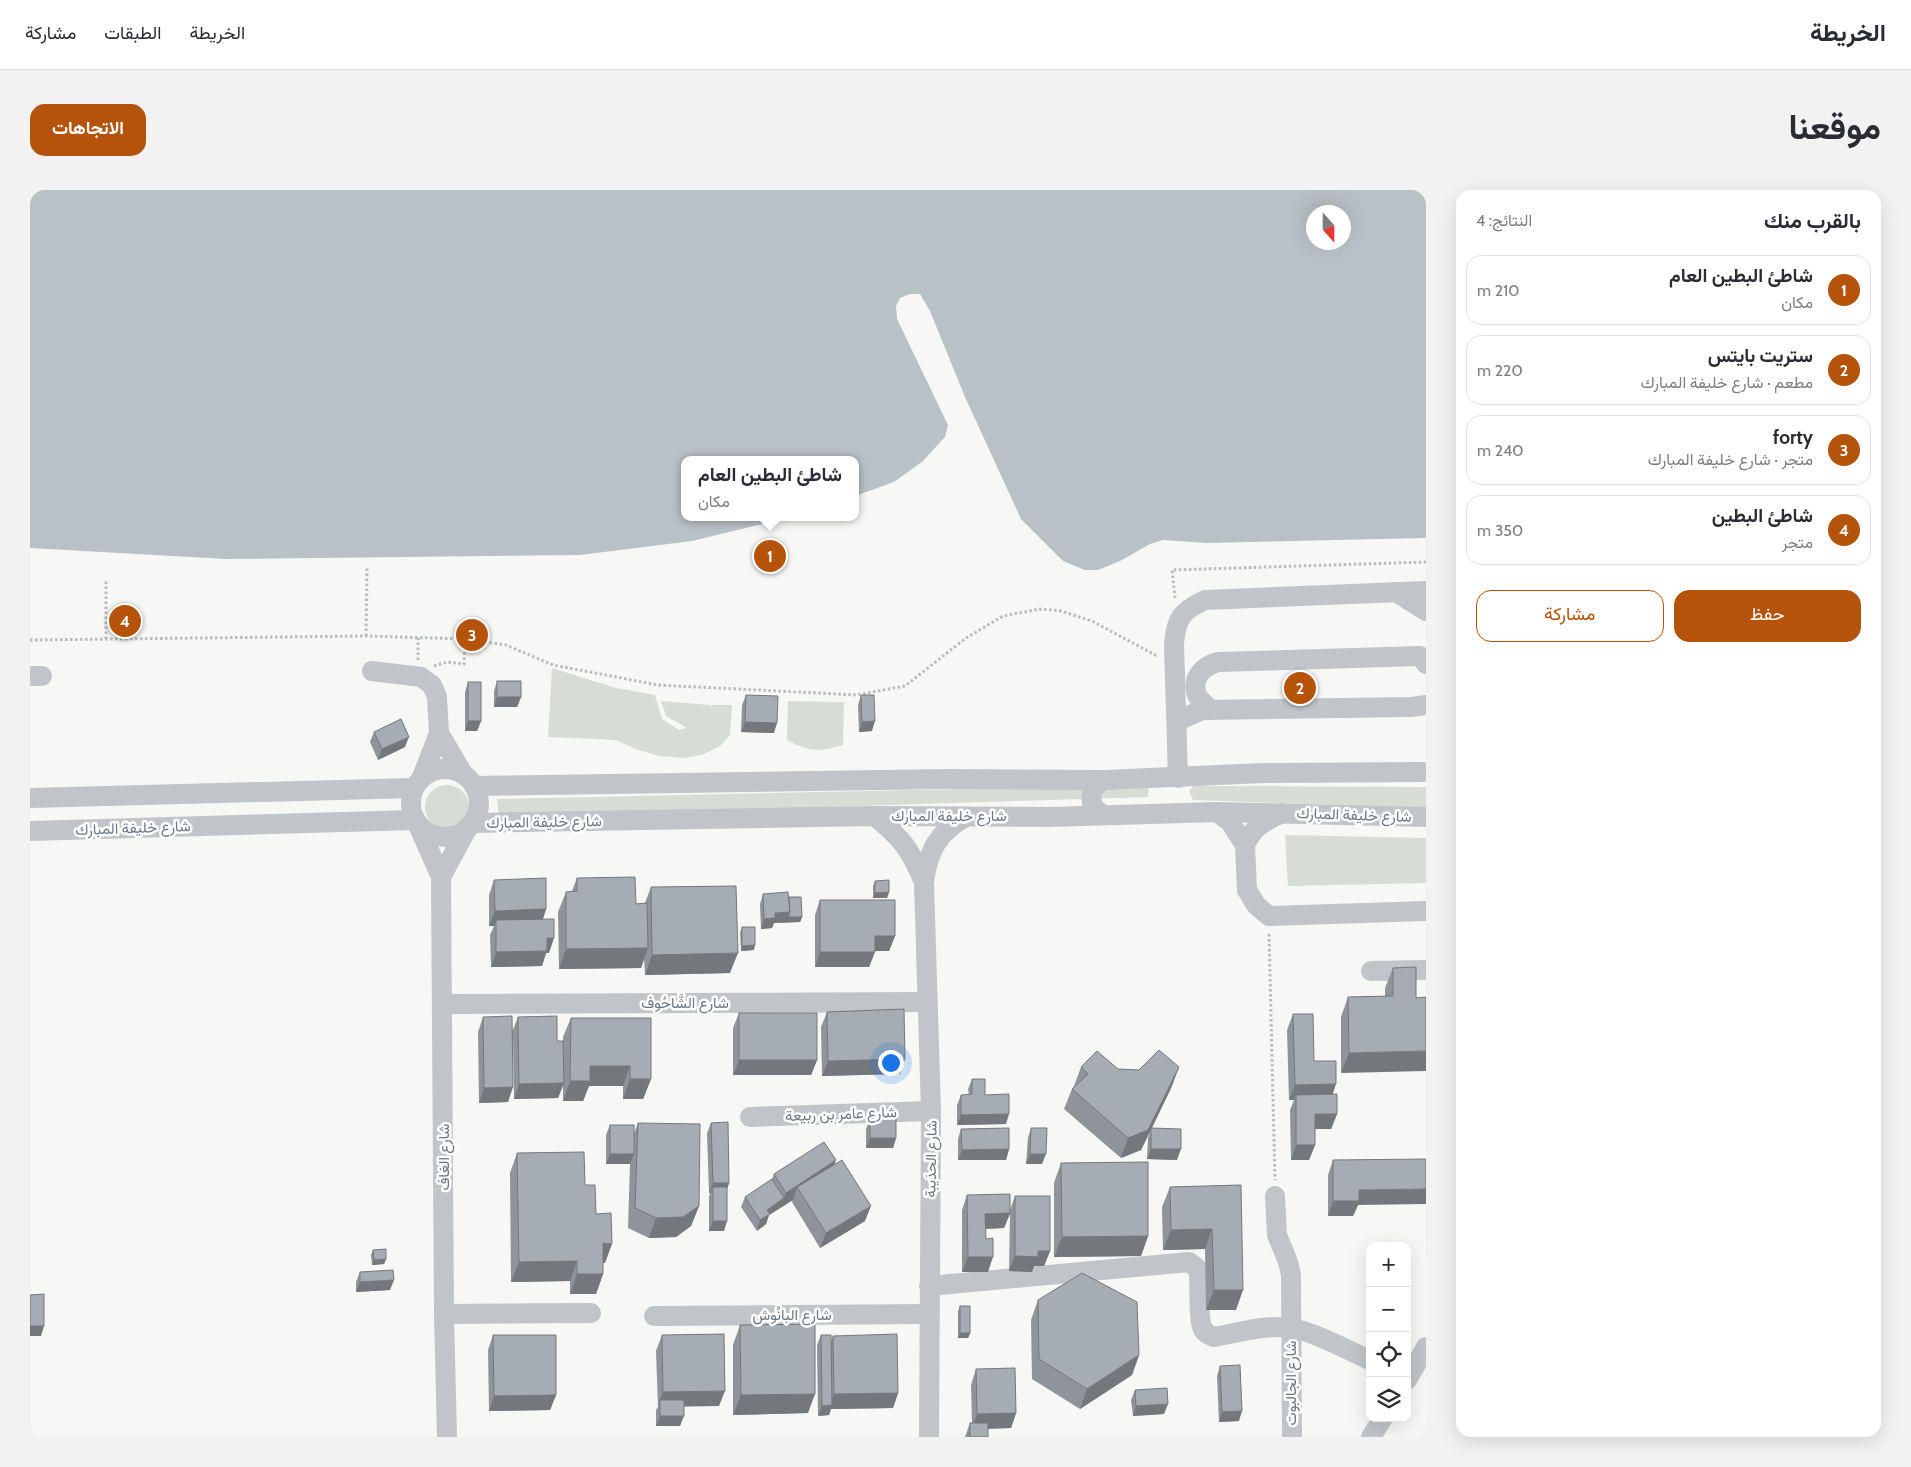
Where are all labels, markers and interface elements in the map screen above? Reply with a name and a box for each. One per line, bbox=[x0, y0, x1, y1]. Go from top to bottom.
text: الخريطة bbox=[1810, 18, 1886, 47]
text: مشاركة bbox=[25, 22, 76, 44]
text: الطبقات bbox=[104, 22, 161, 44]
text: الخريطة bbox=[189, 22, 245, 44]
button: الاتجاهات bbox=[30, 104, 146, 156]
text: موقعنا bbox=[1788, 105, 1881, 148]
north arrow bbox=[1306, 205, 1351, 250]
text: بالقرب منك bbox=[1764, 208, 1861, 233]
text: النتائج: 4 bbox=[1476, 211, 1532, 230]
text: شاطئ البطين العام bbox=[1669, 264, 1813, 287]
text: 210 m bbox=[1477, 281, 1519, 300]
text: 1 bbox=[1841, 281, 1847, 300]
text: مكان bbox=[1781, 293, 1813, 312]
text: ستريت بايتس bbox=[1708, 344, 1813, 367]
text: 220 m bbox=[1477, 361, 1523, 380]
text: 2 bbox=[1840, 361, 1848, 380]
text: مطعم · شارع خليفة المبارك bbox=[1640, 373, 1813, 392]
text: forty bbox=[1773, 426, 1813, 449]
text: 240 m bbox=[1477, 441, 1523, 460]
text: 3 bbox=[1840, 441, 1848, 460]
text: متجر · شارع خليفة المبارك bbox=[1648, 450, 1813, 469]
popup bbox=[681, 456, 859, 521]
text: شاطئ البطين العام bbox=[698, 463, 842, 486]
text: مكان bbox=[698, 492, 730, 511]
text: شاطئ البطين bbox=[1712, 504, 1813, 527]
text: 350 m bbox=[1477, 521, 1523, 540]
text: 4 bbox=[1839, 521, 1849, 540]
text: متجر bbox=[1782, 533, 1813, 552]
pin: 1 bbox=[754, 537, 786, 575]
button: مشاركة bbox=[1476, 590, 1664, 642]
button: حفظ bbox=[1674, 590, 1861, 642]
pin: 4 bbox=[109, 602, 141, 640]
pin: 3 bbox=[456, 616, 488, 654]
pin: 2 bbox=[1284, 669, 1316, 707]
street label: شارع خليفة المبارك bbox=[1296, 804, 1412, 828]
street label: شارع خليفة المبارك bbox=[891, 807, 1007, 827]
street label: شارع خليفة المبارك bbox=[486, 812, 602, 834]
street label: شارع خليفة المبارك bbox=[75, 817, 191, 841]
street label: شارع الشَّاحُوف bbox=[641, 993, 729, 1014]
your location bbox=[878, 1050, 904, 1076]
street label: شارع عامر بن ربيعة bbox=[785, 1103, 898, 1127]
street label: شارع الحدَيبة bbox=[921, 1120, 943, 1198]
street label: شارع الغاف bbox=[435, 1123, 455, 1190]
map controls bbox=[1366, 1242, 1411, 1422]
button: + bbox=[1366, 1242, 1411, 1287]
button: − bbox=[1366, 1287, 1411, 1332]
street label: شارع البانُوش bbox=[752, 1306, 832, 1326]
button: locate bbox=[1366, 1332, 1411, 1377]
street label: شارع الجالبوت bbox=[1282, 1340, 1302, 1425]
button: layers bbox=[1366, 1377, 1411, 1422]

